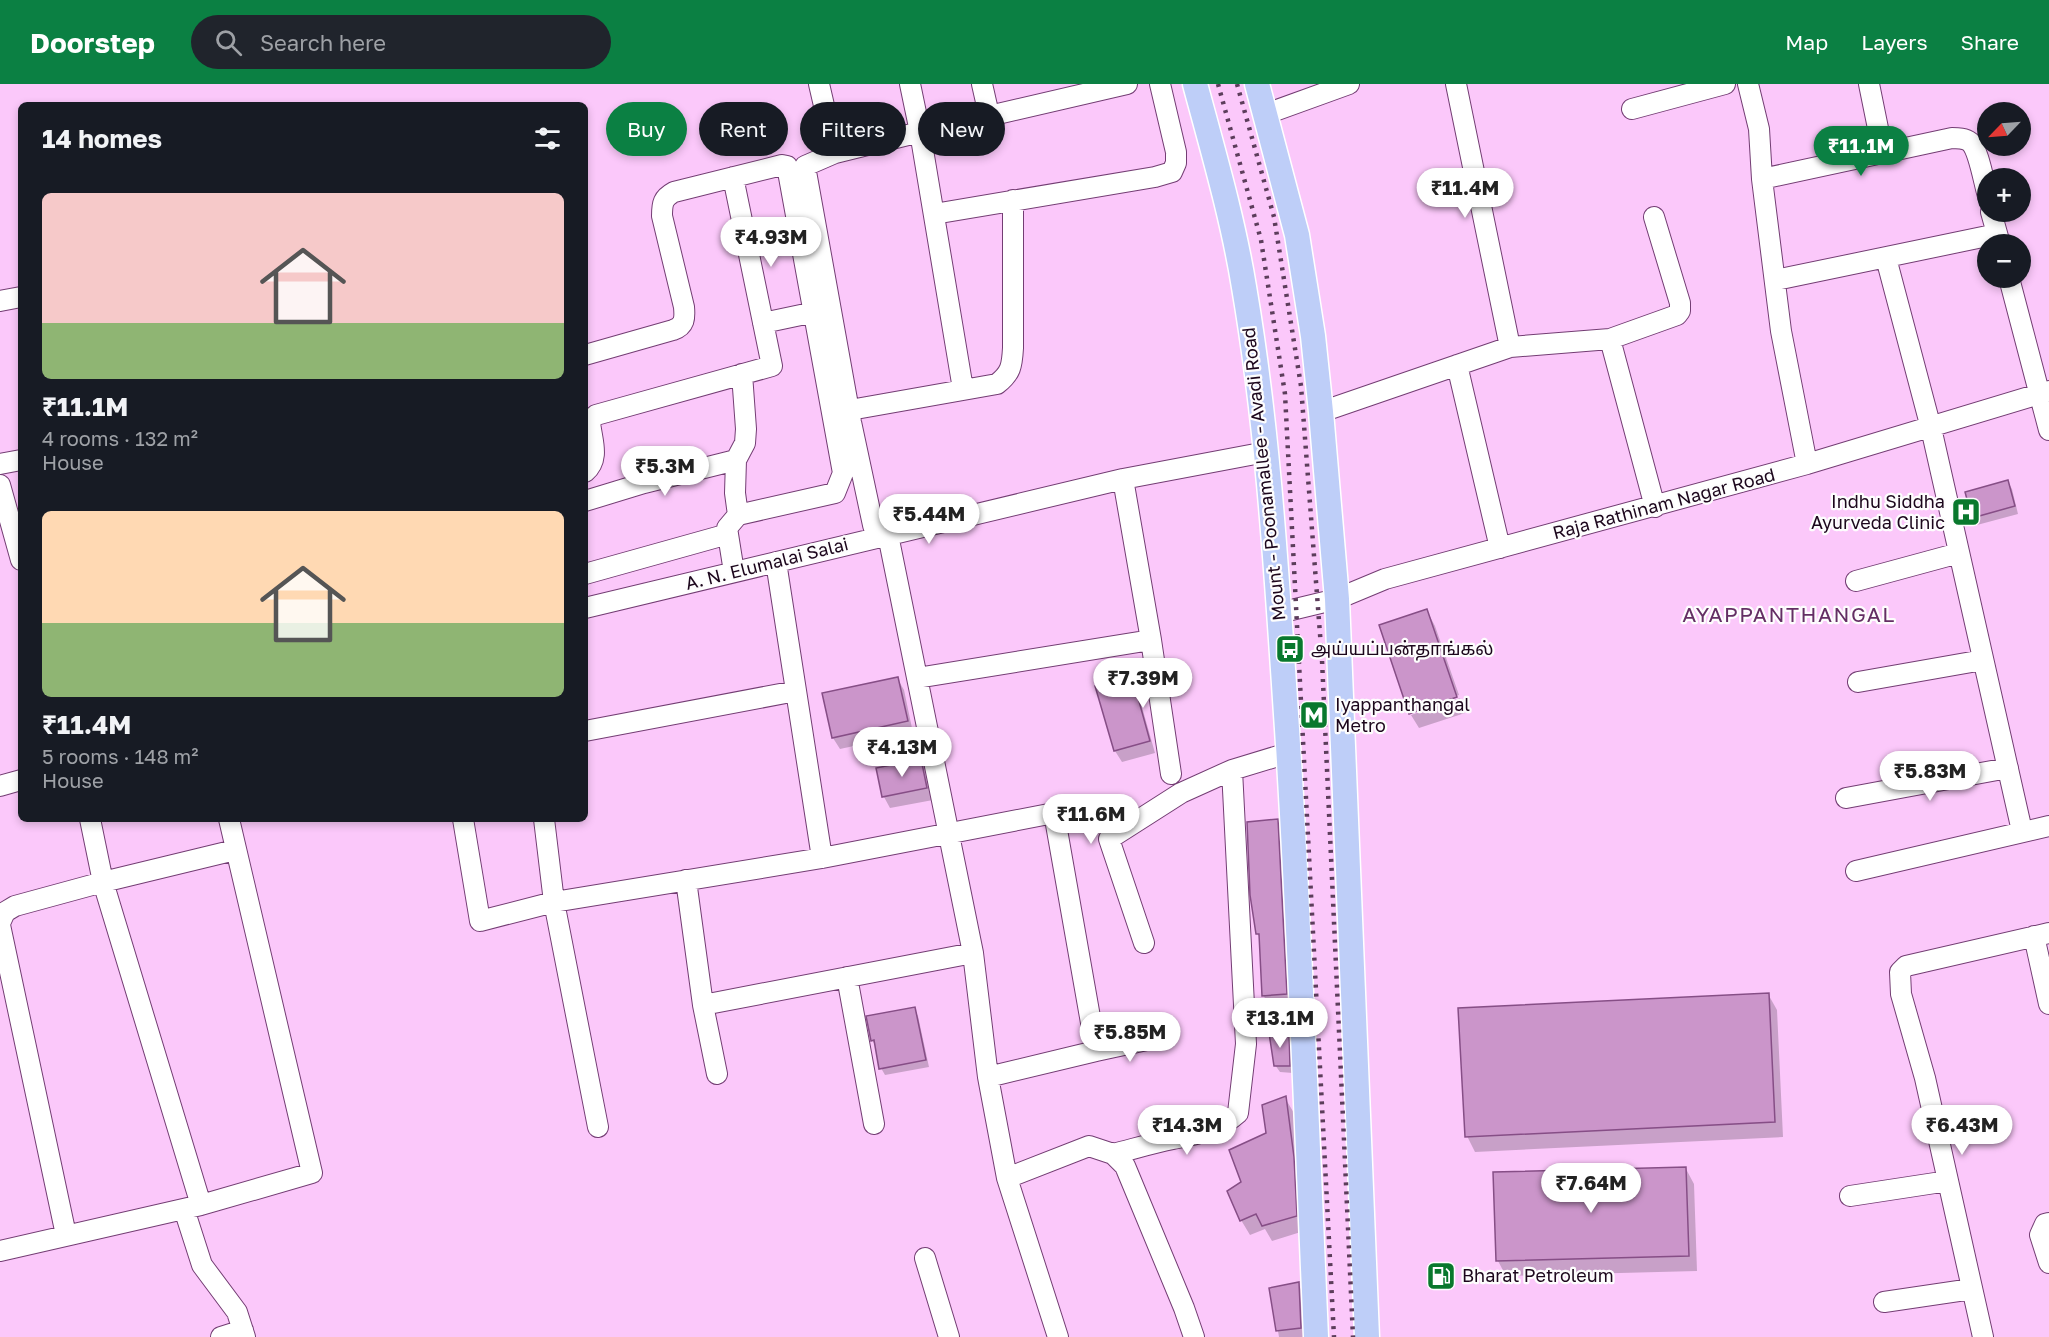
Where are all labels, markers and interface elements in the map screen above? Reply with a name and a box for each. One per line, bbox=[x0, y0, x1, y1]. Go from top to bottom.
search box bbox=[191, 15, 611, 69]
text: Doorstep bbox=[30, 26, 155, 59]
icon: search bbox=[212, 26, 245, 59]
text: Search here bbox=[260, 29, 386, 56]
text: Map bbox=[1785, 29, 1828, 55]
text: Layers bbox=[1861, 29, 1928, 55]
text: Share bbox=[1961, 29, 2019, 55]
chip: Buy bbox=[606, 102, 687, 156]
chip: Rent bbox=[699, 102, 788, 156]
chip: Filters bbox=[800, 102, 906, 156]
chip: New bbox=[918, 102, 1005, 156]
north arrow bbox=[1977, 102, 2031, 156]
map controls bbox=[1977, 102, 2031, 288]
icon: filters bbox=[531, 122, 564, 155]
text: 14 homes bbox=[42, 123, 162, 154]
pin: ₹11.1M bbox=[1812, 126, 1910, 177]
text: ₹11.1M bbox=[1828, 133, 1894, 157]
pin: ₹11.4M bbox=[1416, 168, 1514, 219]
button: + bbox=[1977, 168, 2031, 222]
text: ₹11.4M bbox=[1431, 175, 1499, 199]
pin: ₹4.93M bbox=[722, 217, 820, 268]
text: ₹4.93M bbox=[734, 224, 808, 248]
icon: home bbox=[249, 232, 357, 340]
button: − bbox=[1977, 234, 2031, 288]
street label: Mount - Poonamallee - Avadi Road bbox=[1237, 326, 1289, 622]
text: ₹11.1M bbox=[42, 391, 129, 422]
text: 4 rooms · 132 m² bbox=[42, 426, 198, 450]
pin: ₹5.3M bbox=[623, 446, 707, 497]
text: House bbox=[42, 450, 104, 474]
text: ₹5.3M bbox=[635, 453, 695, 477]
street label: Raja Rathinam Nagar Road bbox=[1550, 463, 1777, 543]
place label: Indhu Siddha Ayurveda Clinic bbox=[1811, 490, 1945, 533]
pin: ₹5.44M bbox=[880, 494, 978, 545]
hospital icon: Indhu Siddha Ayurveda Clinic bbox=[1950, 496, 1982, 528]
text: ₹5.44M bbox=[893, 501, 965, 525]
street label: A. N. Elumalai Salai bbox=[683, 532, 851, 594]
icon: home bbox=[249, 550, 357, 658]
district label: AYAPPANTHANGAL bbox=[1682, 601, 1896, 627]
bus stop icon: அய்யப்பன்தாங்கல் bbox=[1274, 633, 1306, 665]
place label: அய்யப்பன்தாங்கல் bbox=[1311, 637, 1494, 661]
pin: ₹7.39M bbox=[1094, 658, 1192, 709]
text: ₹7.39M bbox=[1107, 665, 1179, 689]
place label: Iyappanthangal Metro bbox=[1335, 693, 1470, 736]
metro station icon: Iyappanthangal Metro bbox=[1298, 699, 1330, 731]
text: ₹11.4M bbox=[42, 709, 131, 740]
pin: ₹4.13M bbox=[853, 727, 951, 778]
text: ₹4.13M bbox=[867, 734, 937, 758]
text: 5 rooms · 148 m² bbox=[42, 744, 199, 768]
pin: ₹5.83M bbox=[1881, 751, 1979, 802]
text: ₹5.83M bbox=[1894, 758, 1966, 782]
text: House bbox=[42, 768, 104, 792]
pin: ₹11.6M bbox=[1042, 794, 1140, 845]
text: ₹11.6M bbox=[1057, 801, 1125, 825]
pin: ₹13.1M bbox=[1231, 998, 1329, 1049]
text: ₹13.1M bbox=[1246, 1005, 1314, 1029]
pin: ₹5.85M bbox=[1081, 1012, 1179, 1063]
text: ₹5.85M bbox=[1094, 1019, 1166, 1043]
pin: ₹14.3M bbox=[1138, 1105, 1236, 1156]
pin: ₹6.43M bbox=[1913, 1105, 2011, 1156]
text: ₹14.3M bbox=[1152, 1112, 1222, 1136]
text: ₹6.43M bbox=[1925, 1112, 1999, 1136]
pin: ₹7.64M bbox=[1542, 1163, 1640, 1214]
text: ₹7.64M bbox=[1555, 1170, 1627, 1194]
fuel station icon: Bharat Petroleum bbox=[1425, 1260, 1457, 1292]
place label: Bharat Petroleum bbox=[1462, 1264, 1614, 1286]

